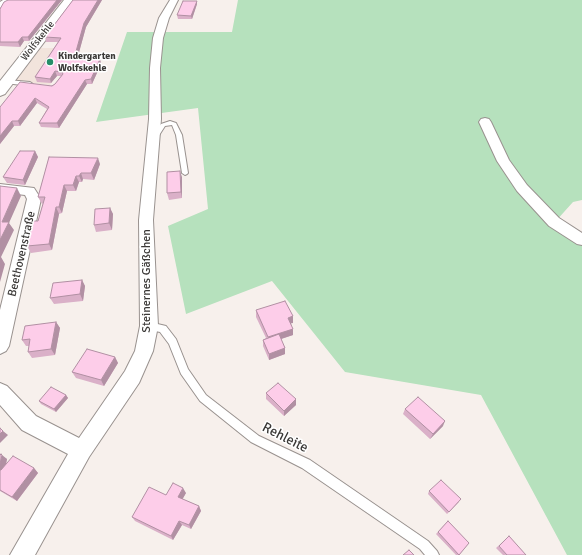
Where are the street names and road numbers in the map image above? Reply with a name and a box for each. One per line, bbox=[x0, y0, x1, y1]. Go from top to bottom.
street label: Wolfskehle bbox=[19, 19, 57, 63]
street label: Beethovenstraße bbox=[5, 210, 39, 298]
street label: Steinernes Gäßchen bbox=[140, 229, 154, 333]
street label: Rehleite bbox=[259, 419, 311, 457]

